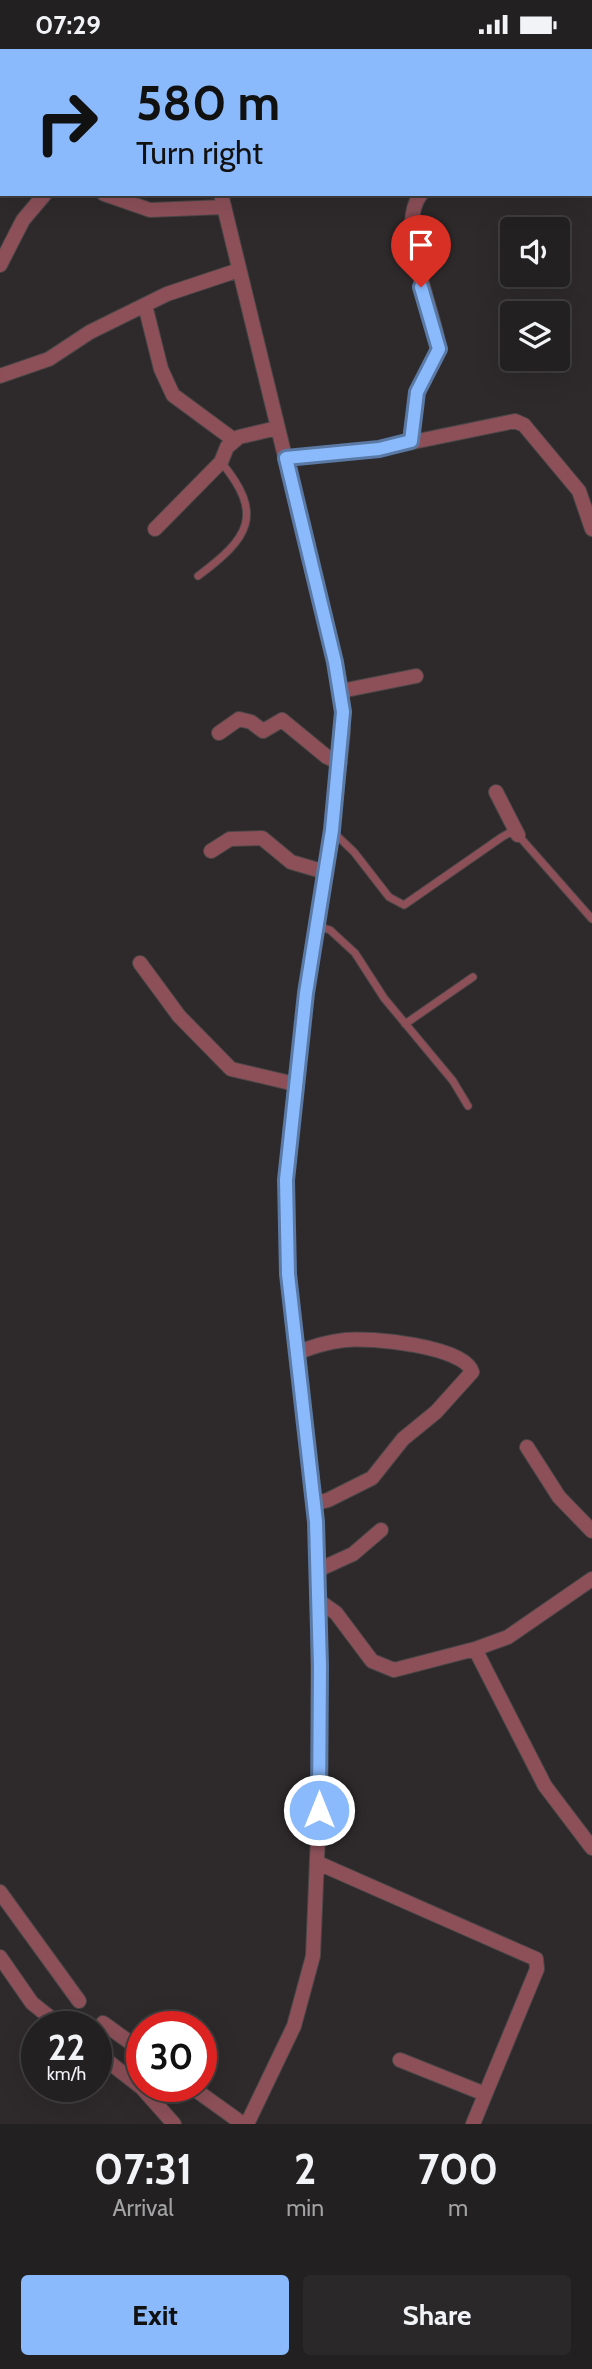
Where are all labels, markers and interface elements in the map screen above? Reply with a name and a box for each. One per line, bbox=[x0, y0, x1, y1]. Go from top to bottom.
text: 07:29 bbox=[35, 9, 101, 41]
text: 580 m bbox=[136, 73, 280, 132]
icon: right bbox=[21, 77, 112, 168]
text: Turn right bbox=[136, 133, 263, 172]
pin bbox=[391, 215, 451, 287]
map controls bbox=[500, 217, 570, 371]
button: sound bbox=[500, 217, 570, 287]
icon: arrive bbox=[402, 226, 440, 264]
button: layers bbox=[500, 301, 570, 371]
position arrow bbox=[282, 1773, 356, 1847]
speed limit sign: 30 bbox=[126, 2011, 217, 2102]
text: 22 bbox=[48, 2026, 85, 2069]
text: km/h bbox=[47, 2063, 86, 2085]
text: 07:31 bbox=[94, 2143, 192, 2195]
text: 2 bbox=[294, 2143, 316, 2195]
text: 700 bbox=[418, 2143, 498, 2195]
text: Arrival bbox=[112, 2194, 174, 2222]
text: min bbox=[286, 2194, 324, 2222]
text: m bbox=[448, 2194, 468, 2222]
button: Exit bbox=[21, 2275, 289, 2355]
button: Share bbox=[303, 2275, 571, 2355]

